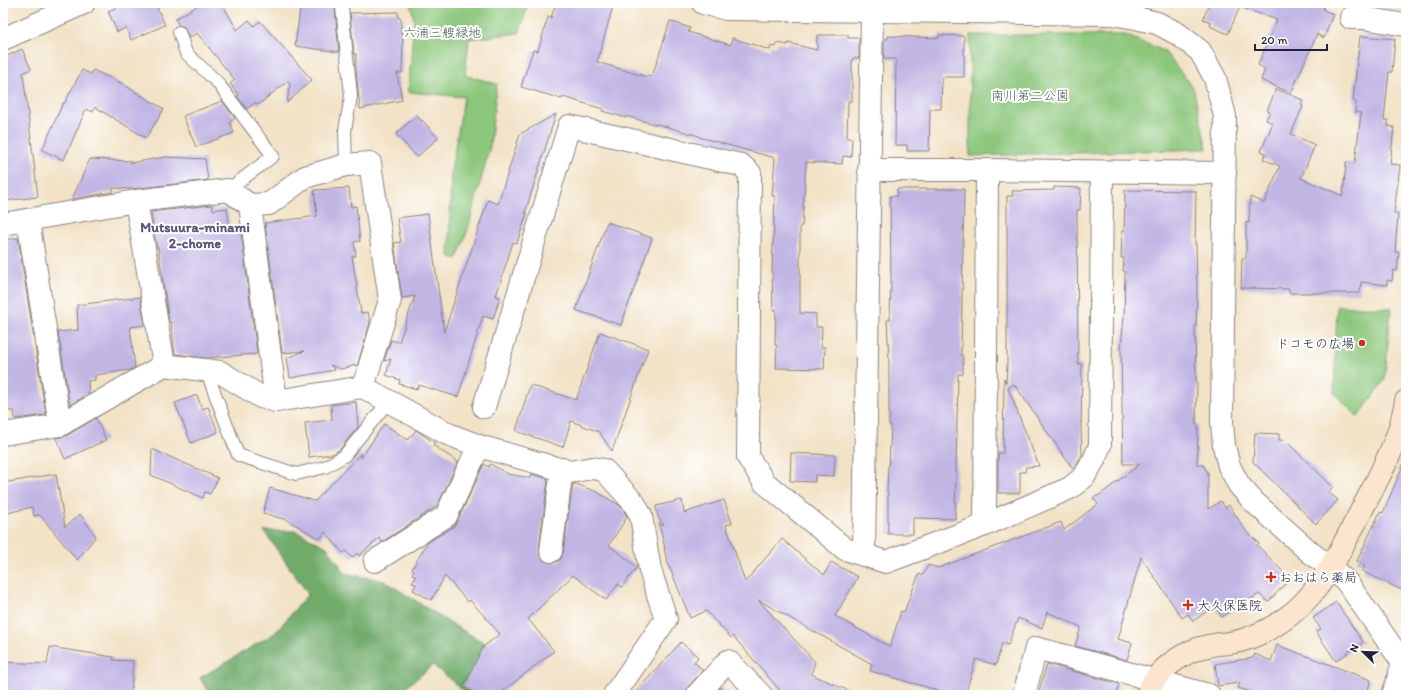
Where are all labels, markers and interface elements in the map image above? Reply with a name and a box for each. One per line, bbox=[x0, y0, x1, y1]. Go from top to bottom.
park label: 六浦三艘緑地 bbox=[403, 25, 481, 40]
scale bar bbox=[1255, 26, 1327, 52]
text: 20 m bbox=[1261, 33, 1288, 47]
park label: 南川第二公園 bbox=[991, 88, 1069, 103]
district label: Mutsuura-minami 2-chome bbox=[140, 219, 250, 252]
place label: ドコモの広場 bbox=[1276, 336, 1354, 351]
marker: ドコモの広場 bbox=[1357, 338, 1367, 348]
place label: おおはら薬局 bbox=[1279, 570, 1357, 585]
marker: おおはら薬局 bbox=[1266, 572, 1276, 582]
place label: 大久保医院 bbox=[1197, 598, 1262, 613]
marker: 大久保医院 bbox=[1182, 599, 1194, 611]
north arrow bbox=[1343, 632, 1383, 672]
text: N bbox=[1347, 642, 1362, 654]

